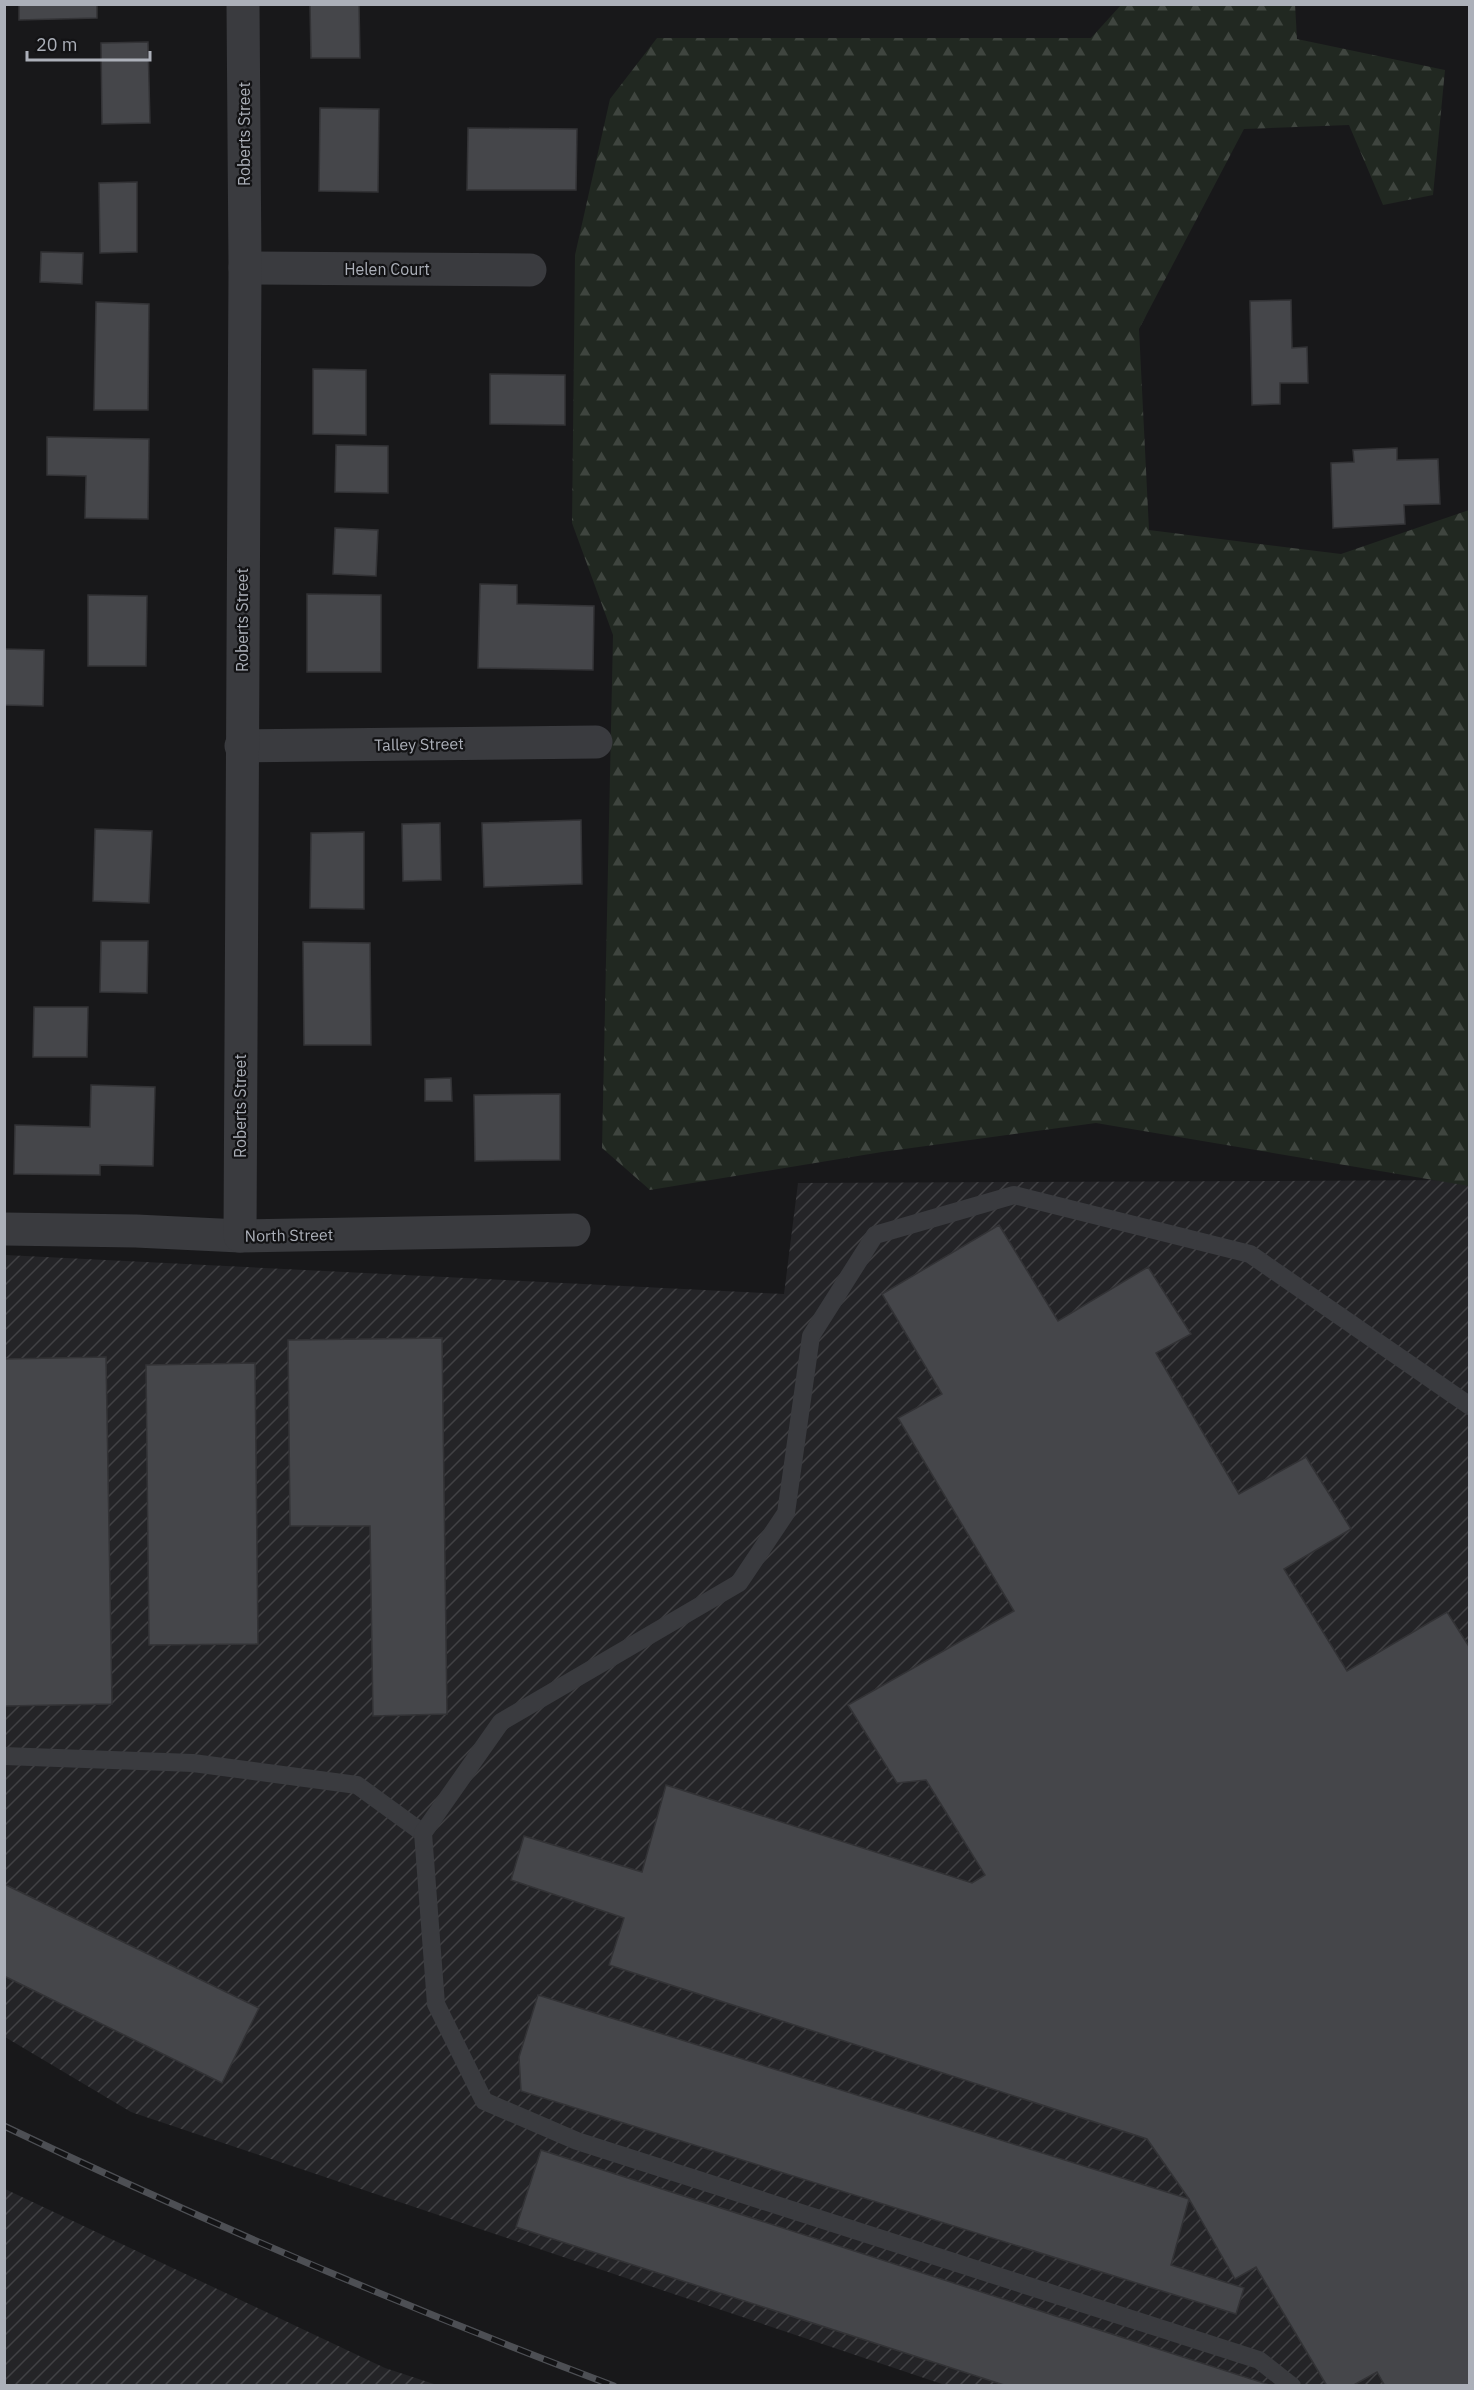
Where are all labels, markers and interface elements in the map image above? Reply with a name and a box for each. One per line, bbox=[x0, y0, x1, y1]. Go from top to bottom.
scale bar bbox=[27, 24, 150, 62]
text: 20 m bbox=[36, 33, 78, 56]
street label: Roberts Street bbox=[234, 82, 254, 186]
street label: Helen Court bbox=[344, 259, 430, 279]
street label: Roberts Street bbox=[232, 568, 252, 672]
street label: Talley Street bbox=[374, 733, 464, 755]
street label: Roberts Street bbox=[230, 1054, 250, 1158]
street label: North Street bbox=[245, 1224, 333, 1246]

